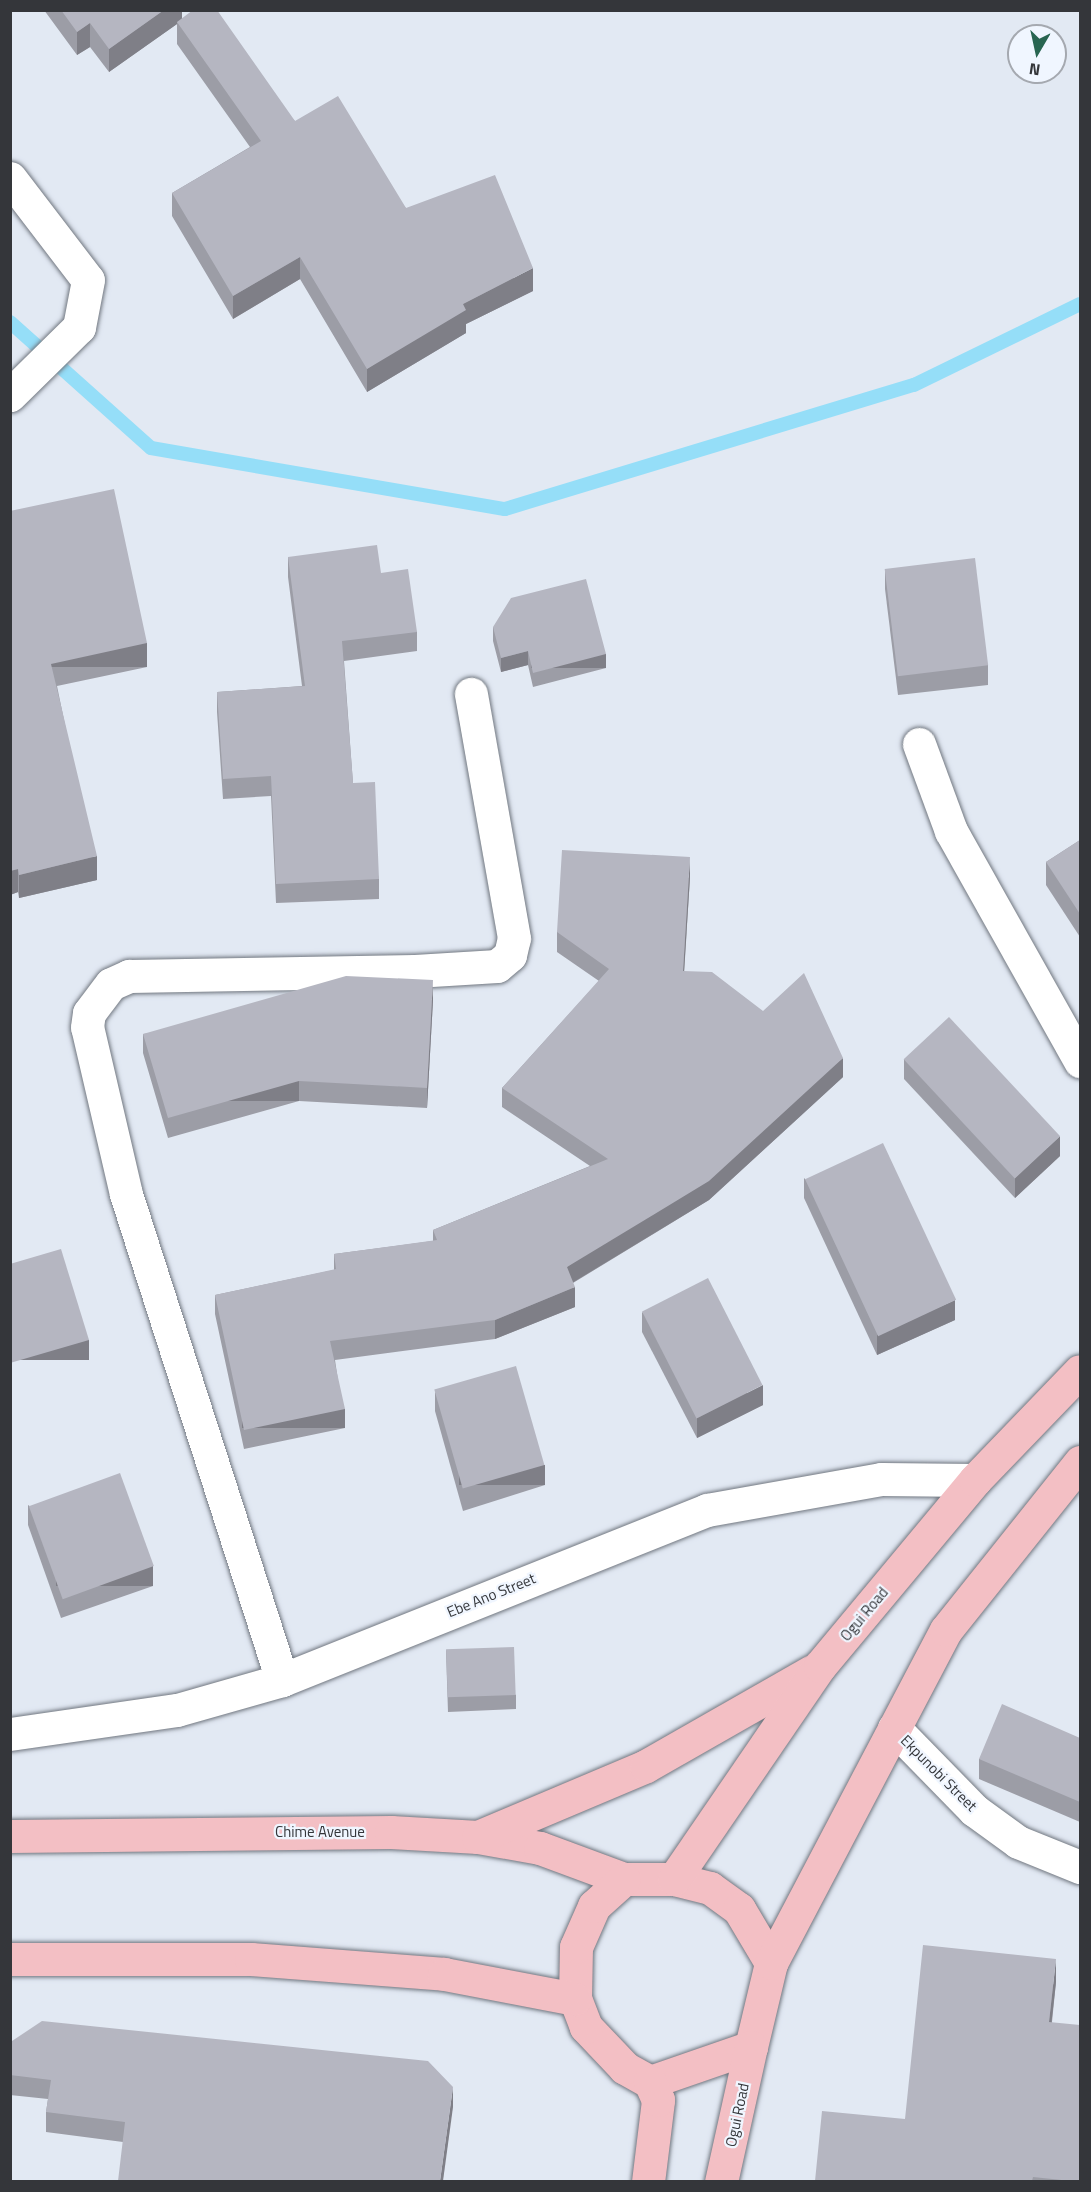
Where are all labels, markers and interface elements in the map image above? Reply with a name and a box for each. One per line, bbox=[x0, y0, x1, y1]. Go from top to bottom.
north arrow bbox=[1007, 24, 1067, 84]
text: N bbox=[1027, 57, 1042, 83]
street label: Ebe Ano Street bbox=[444, 1569, 538, 1621]
street label: Ogui Road bbox=[836, 1583, 892, 1645]
street label: Ekpunobi Street bbox=[897, 1731, 981, 1815]
street label: Chime Avenue bbox=[275, 1823, 365, 1841]
street label: Ogui Road bbox=[721, 2082, 753, 2148]

